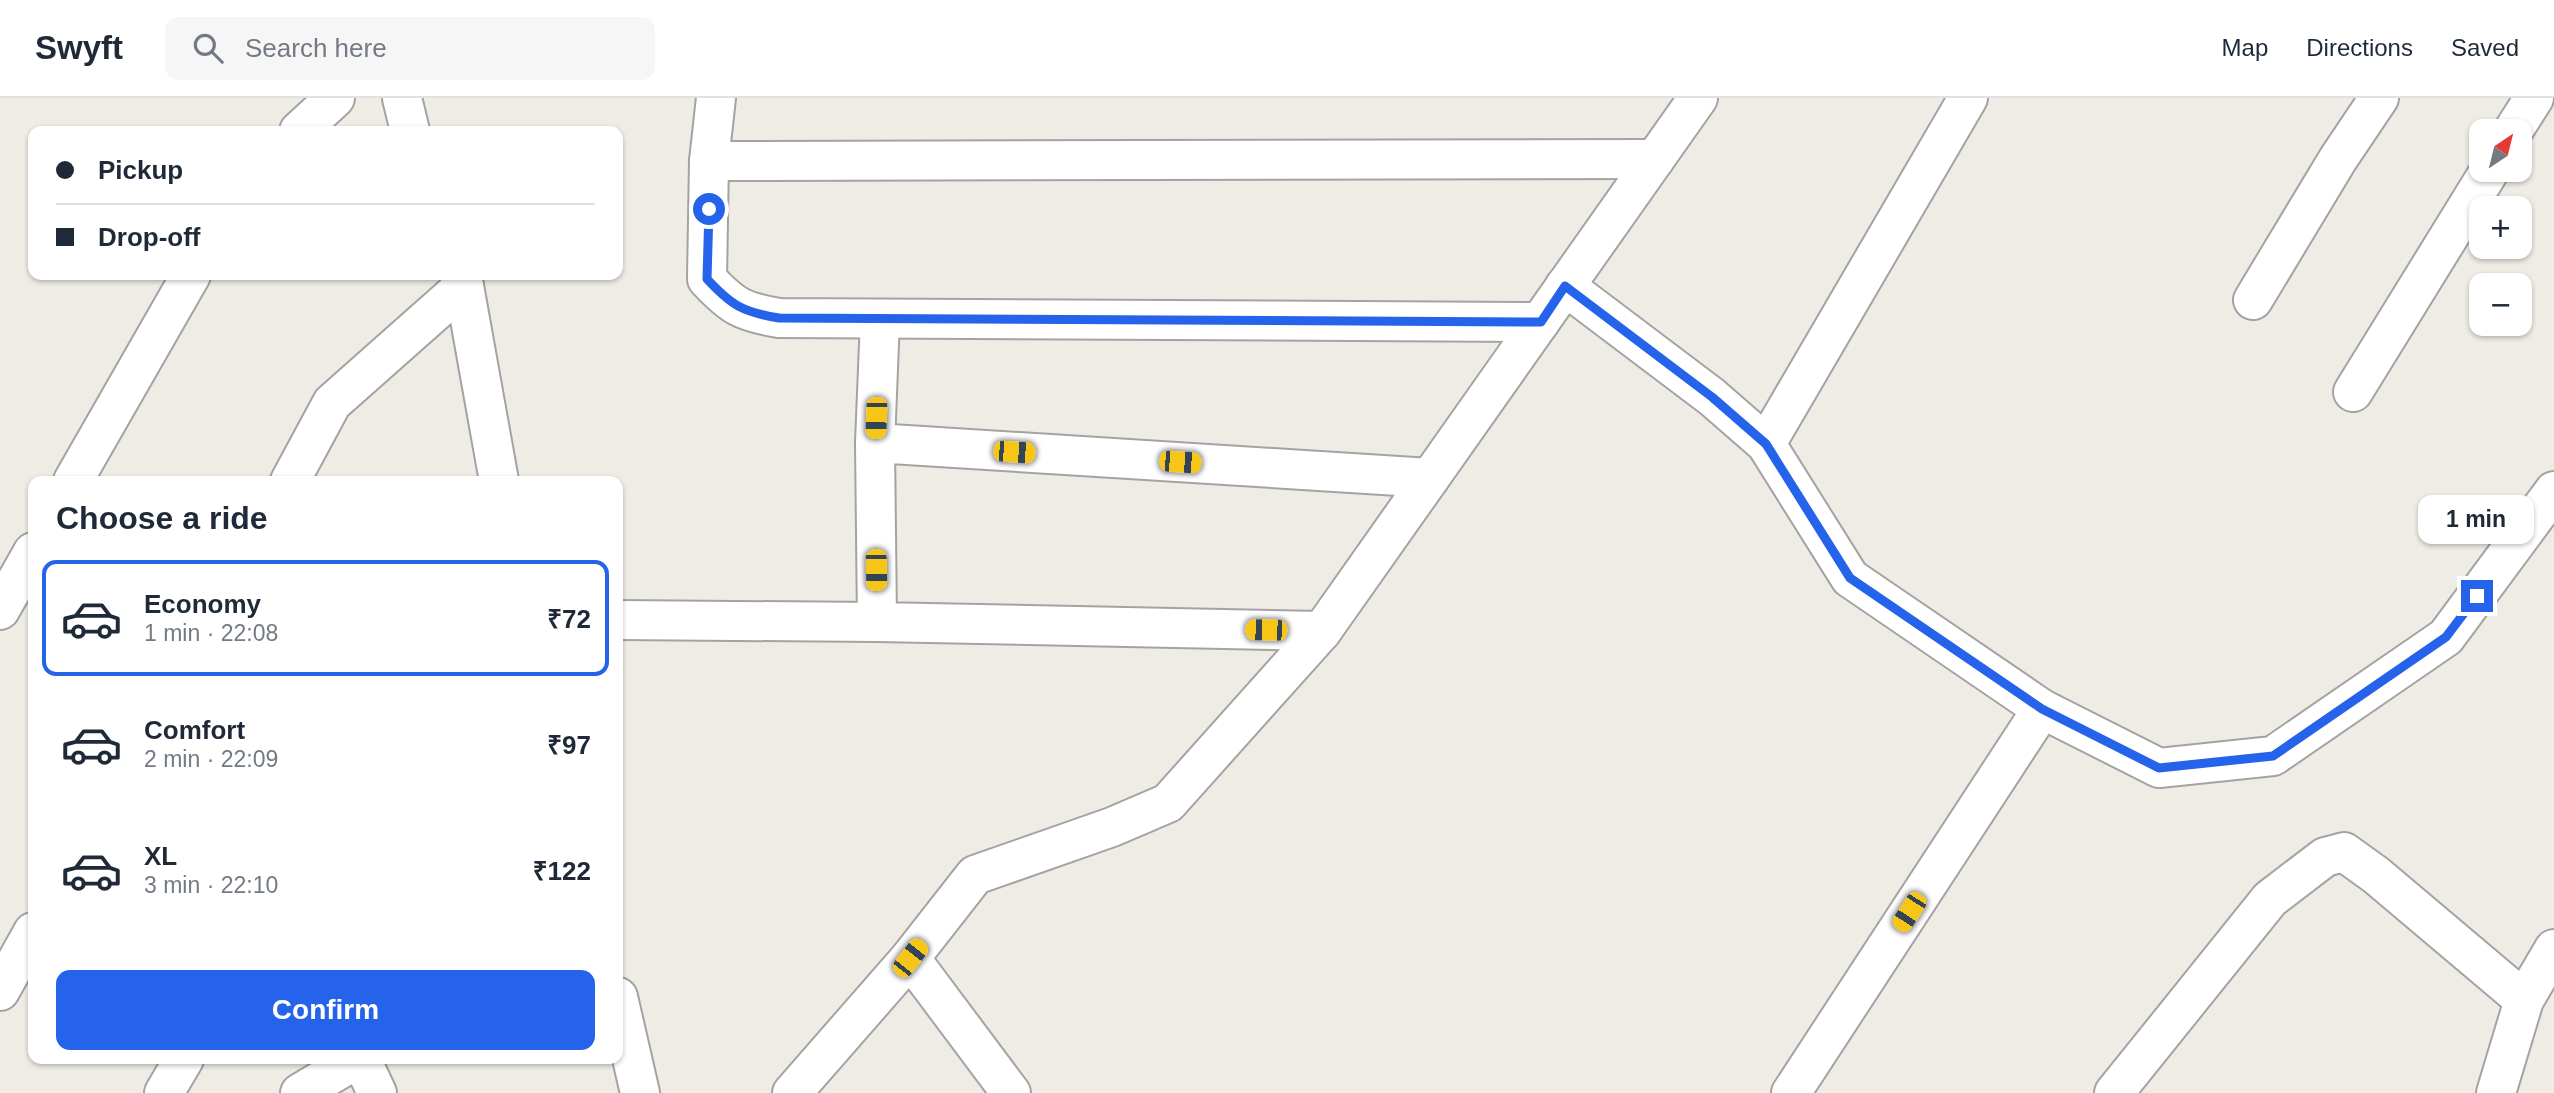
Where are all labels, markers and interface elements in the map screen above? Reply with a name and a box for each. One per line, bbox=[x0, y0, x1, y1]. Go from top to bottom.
search box bbox=[165, 17, 655, 80]
text: Swyft bbox=[35, 29, 123, 66]
icon: search bbox=[189, 29, 227, 67]
text: Search here bbox=[245, 33, 387, 63]
text: Map bbox=[2222, 34, 2268, 61]
text: Directions bbox=[2306, 34, 2413, 61]
text: Saved bbox=[2451, 34, 2519, 61]
north arrow bbox=[2469, 119, 2532, 182]
map controls bbox=[2469, 119, 2532, 336]
text: Pickup bbox=[98, 155, 183, 185]
route start bbox=[693, 193, 725, 225]
button: + bbox=[2469, 196, 2532, 259]
text: Drop-off bbox=[98, 222, 201, 252]
button: − bbox=[2469, 273, 2532, 336]
car bbox=[865, 397, 888, 439]
car bbox=[993, 440, 1036, 464]
car bbox=[1159, 450, 1202, 474]
callout: 1 min bbox=[2419, 494, 2535, 544]
text: Choose a ride bbox=[56, 500, 268, 536]
text: 1 min bbox=[2446, 506, 2506, 532]
car bbox=[866, 549, 887, 591]
route end bbox=[2461, 580, 2493, 612]
icon: car bbox=[60, 587, 123, 650]
text: Economy bbox=[144, 589, 261, 619]
text: ₹72 bbox=[547, 604, 591, 634]
car bbox=[1245, 619, 1288, 641]
text: 1 min · 22:08 bbox=[144, 620, 278, 646]
icon: car bbox=[60, 713, 123, 776]
text: Comfort bbox=[144, 715, 245, 745]
text: ₹97 bbox=[547, 730, 591, 760]
text: 2 min · 22:09 bbox=[144, 746, 278, 772]
icon: car bbox=[60, 839, 123, 902]
text: XL bbox=[144, 841, 177, 871]
text: ₹122 bbox=[533, 856, 591, 886]
text: 3 min · 22:10 bbox=[144, 872, 278, 898]
car bbox=[1889, 889, 1930, 935]
car bbox=[889, 935, 932, 981]
button: Confirm bbox=[56, 970, 595, 1050]

